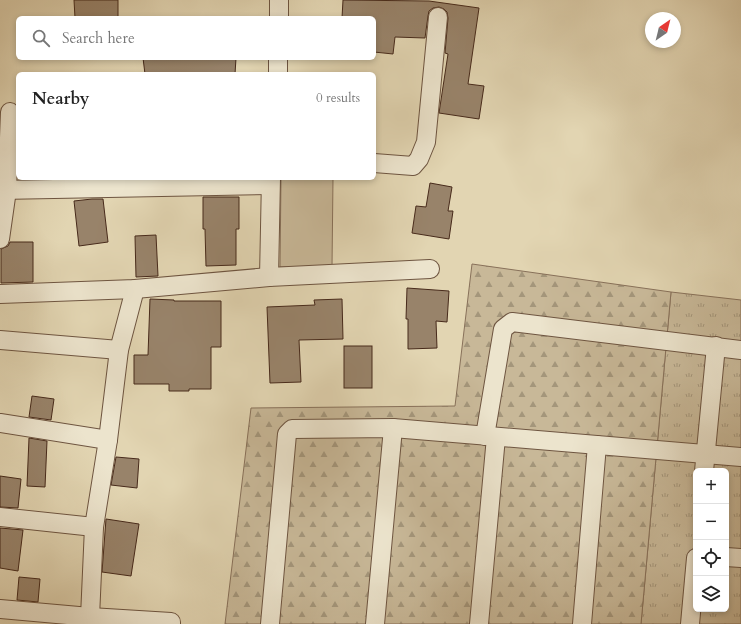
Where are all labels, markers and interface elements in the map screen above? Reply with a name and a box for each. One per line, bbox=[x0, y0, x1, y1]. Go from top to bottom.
north arrow bbox=[645, 12, 681, 48]
search box bbox=[16, 16, 376, 60]
icon: search bbox=[30, 27, 52, 49]
text: Search here bbox=[62, 28, 135, 48]
text: Nearby bbox=[32, 87, 89, 110]
text: 0 results bbox=[316, 89, 360, 107]
map controls bbox=[693, 468, 729, 612]
button: + bbox=[693, 468, 729, 504]
button: − bbox=[693, 504, 729, 540]
button: locate bbox=[693, 540, 729, 576]
button: layers bbox=[693, 576, 729, 612]

